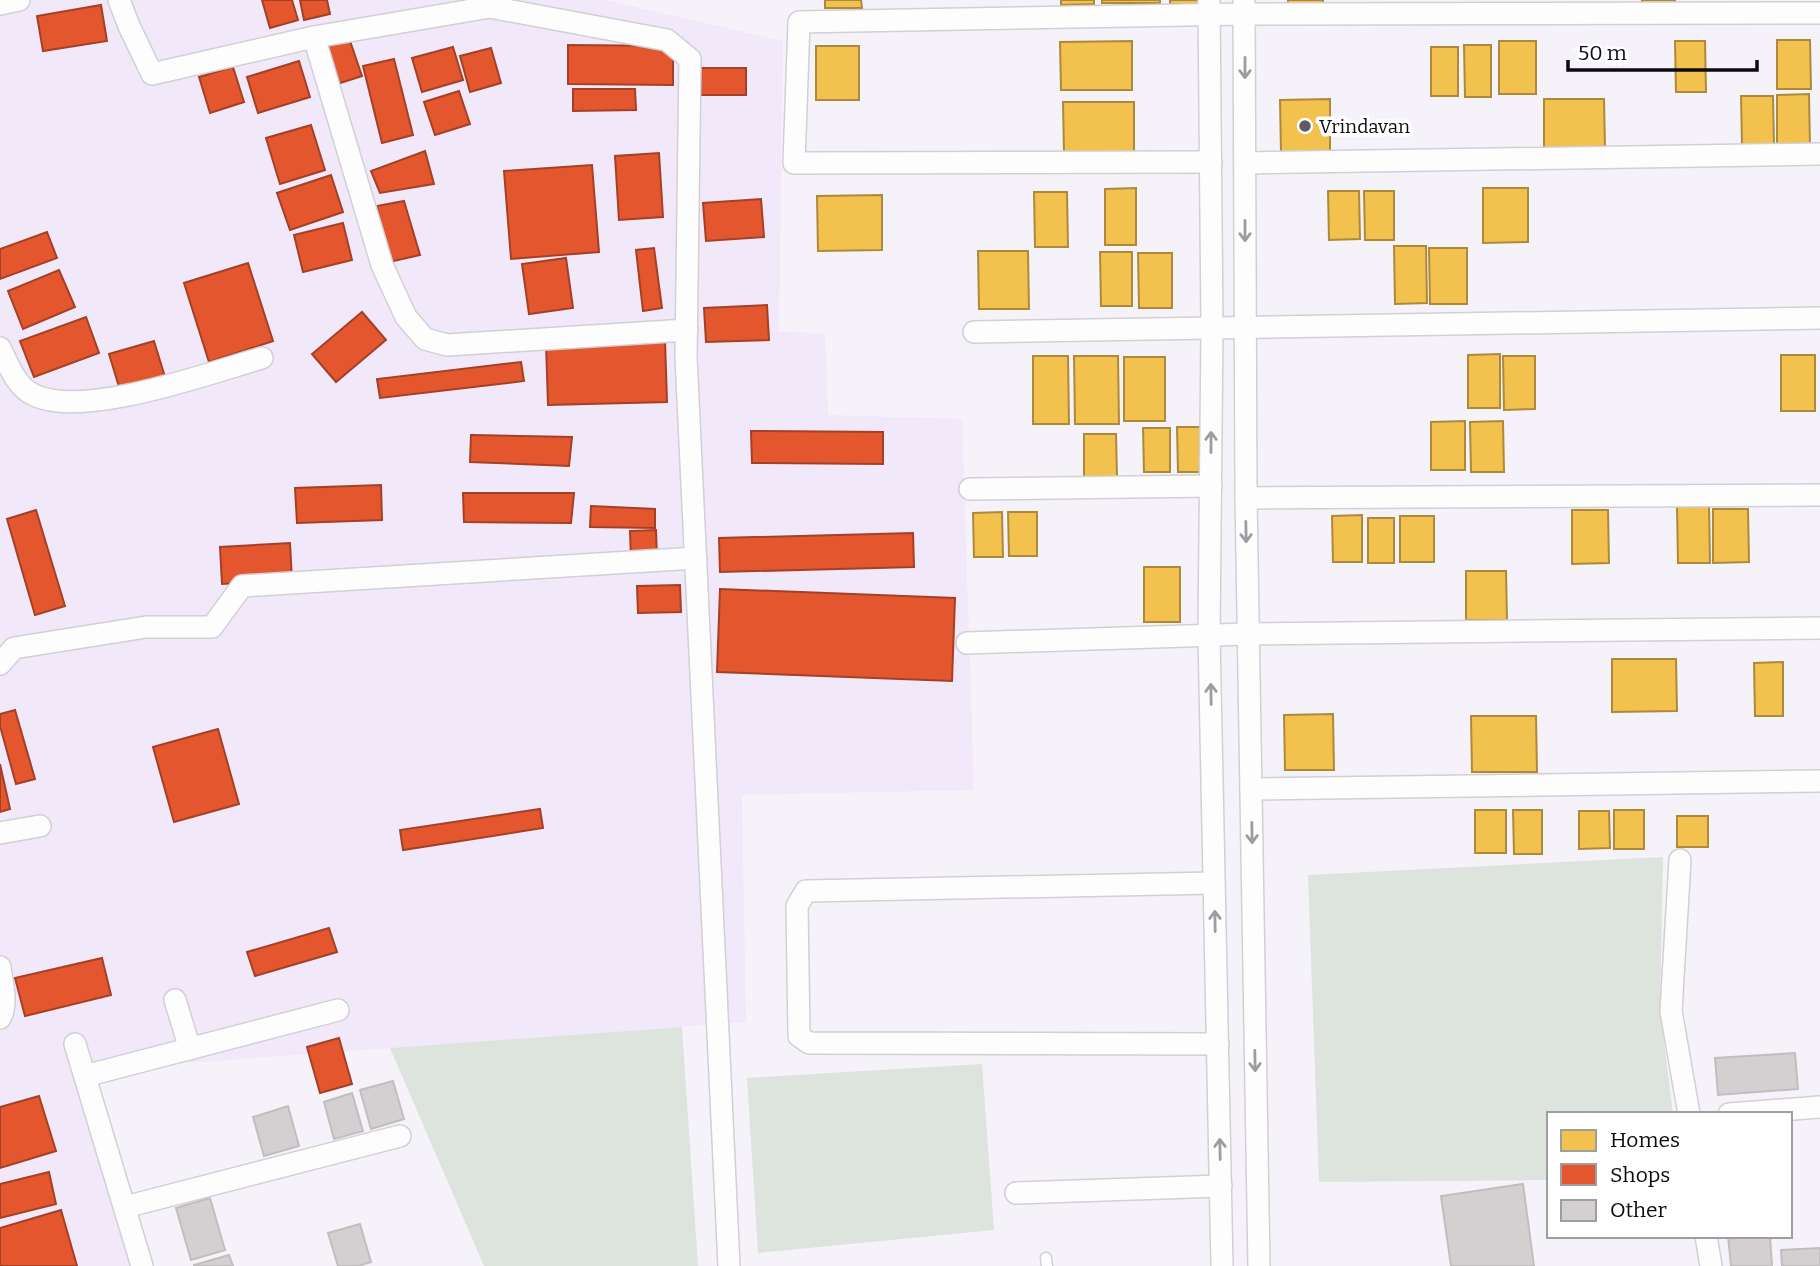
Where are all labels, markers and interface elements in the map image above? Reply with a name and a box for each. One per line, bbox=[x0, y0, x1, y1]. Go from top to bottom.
scale bar bbox=[1568, 28, 1757, 72]
text: 50 m bbox=[1578, 40, 1627, 66]
one-way arrow bbox=[1238, 56, 1252, 79]
place label: Vrindavan bbox=[1319, 115, 1410, 138]
marker: Vrindavan bbox=[1297, 118, 1313, 134]
one-way arrow bbox=[1238, 219, 1252, 242]
one-way arrow bbox=[1204, 431, 1218, 454]
one-way arrow bbox=[1239, 520, 1253, 543]
one-way arrow bbox=[1204, 683, 1217, 706]
one-way arrow bbox=[1245, 821, 1258, 844]
one-way arrow bbox=[1208, 910, 1222, 933]
one-way arrow bbox=[1248, 1049, 1262, 1072]
legend bbox=[1547, 1112, 1792, 1238]
text: Homes bbox=[1610, 1127, 1680, 1153]
one-way arrow bbox=[1213, 1138, 1227, 1161]
text: Shops bbox=[1610, 1162, 1670, 1188]
text: Other bbox=[1610, 1197, 1667, 1223]

